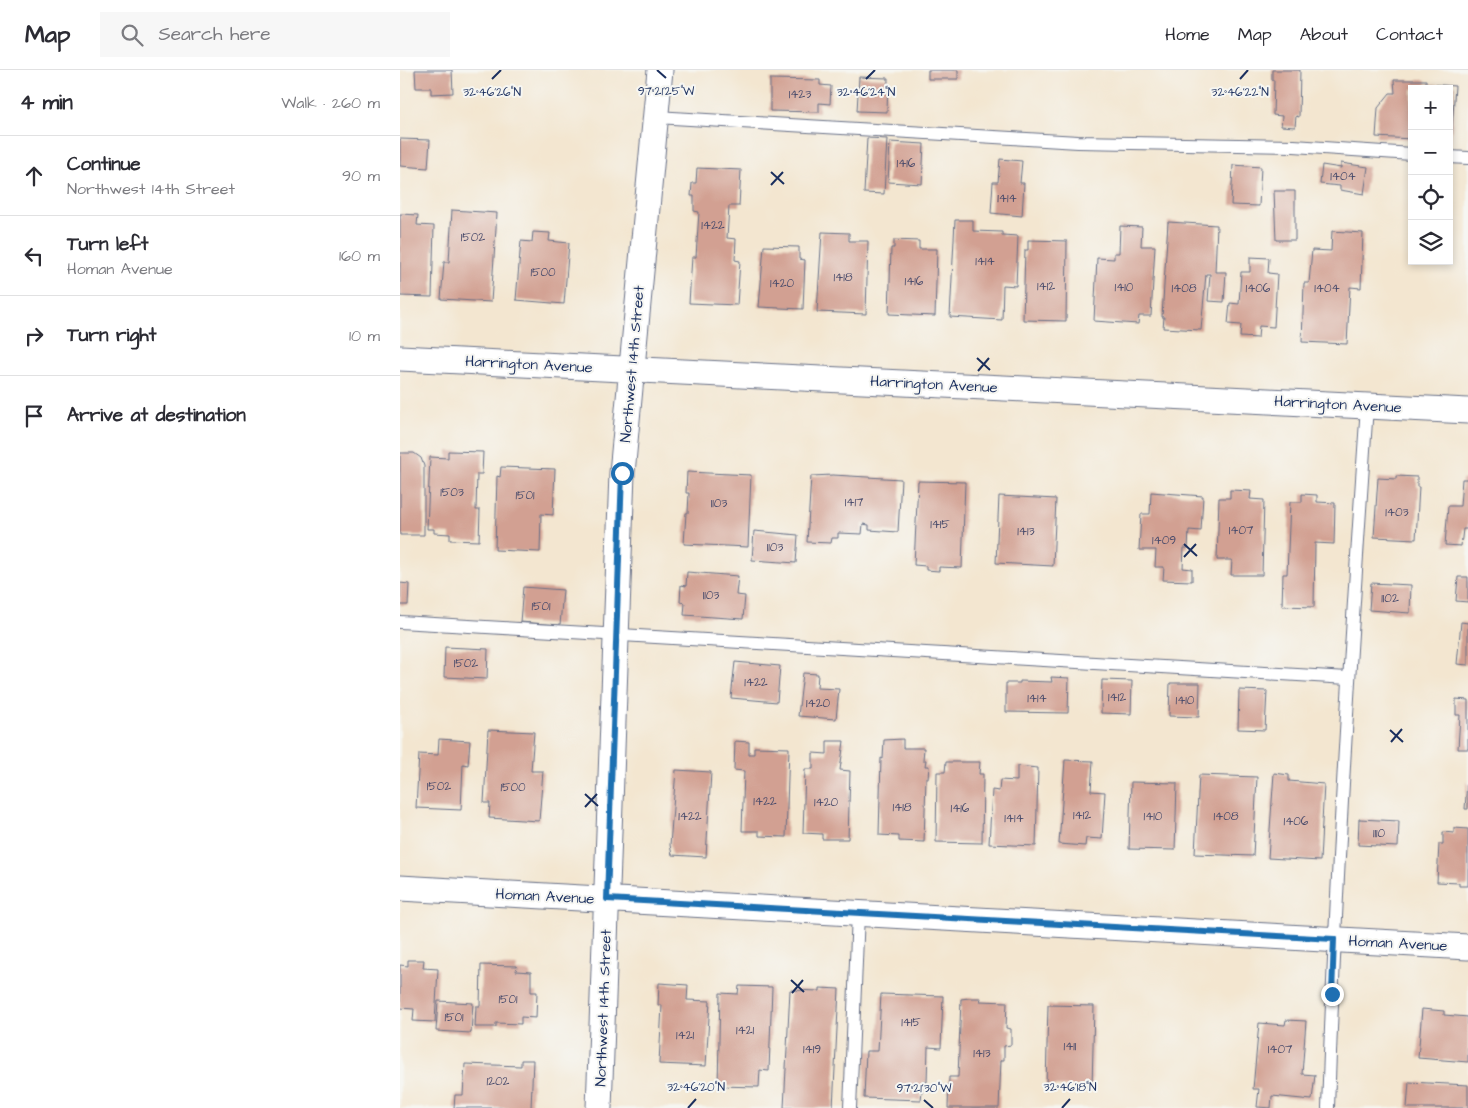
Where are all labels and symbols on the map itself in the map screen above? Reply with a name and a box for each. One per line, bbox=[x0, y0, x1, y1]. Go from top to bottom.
text: 97°21'25"W bbox=[638, 83, 695, 100]
text: 32°46'26"N bbox=[463, 84, 521, 101]
text: 32°46'24"N bbox=[837, 84, 896, 101]
text: 32°46'22"N bbox=[1211, 84, 1269, 101]
house number: 1423 bbox=[789, 86, 811, 103]
house number: 1416 bbox=[897, 155, 916, 172]
house number: 1404 bbox=[1330, 168, 1356, 185]
house number: 1414 bbox=[997, 190, 1017, 207]
house number: 1422 bbox=[701, 217, 725, 234]
house number: 1502 bbox=[461, 229, 485, 246]
house number: 1414 bbox=[975, 253, 995, 270]
house number: 1500 bbox=[530, 264, 556, 281]
house number: 1418 bbox=[833, 269, 853, 286]
house number: 1416 bbox=[905, 273, 924, 290]
house number: 1420 bbox=[770, 275, 795, 292]
house number: 1412 bbox=[1037, 278, 1055, 295]
house number: 1410 bbox=[1115, 279, 1134, 296]
house number: 1408 bbox=[1171, 280, 1197, 297]
house number: 1406 bbox=[1246, 280, 1271, 297]
house number: 1404 bbox=[1314, 280, 1340, 297]
street label: Northwest 14th Street bbox=[615, 285, 650, 443]
street label: Harrington Avenue bbox=[465, 351, 593, 379]
street label: Harrington Avenue bbox=[870, 371, 998, 399]
street label: Harrington Avenue bbox=[1274, 391, 1402, 419]
route start bbox=[611, 462, 634, 485]
house number: 1503 bbox=[440, 484, 464, 501]
house number: 1501 bbox=[515, 487, 535, 504]
house number: 1417 bbox=[845, 494, 864, 511]
house number: 1103 bbox=[711, 495, 727, 512]
house number: 1403 bbox=[1385, 504, 1409, 521]
house number: 1415 bbox=[930, 516, 950, 533]
house number: 1407 bbox=[1229, 522, 1254, 539]
house number: 1413 bbox=[1017, 523, 1035, 540]
house number: 1409 bbox=[1152, 532, 1176, 549]
house number: 1103 bbox=[767, 539, 783, 556]
house number: 1103 bbox=[703, 587, 719, 604]
house number: 1102 bbox=[1381, 590, 1399, 607]
house number: 1501 bbox=[531, 598, 551, 615]
house number: 1502 bbox=[454, 655, 478, 672]
house number: 1422 bbox=[744, 674, 768, 691]
house number: 1412 bbox=[1108, 689, 1126, 706]
house number: 1414 bbox=[1027, 690, 1047, 707]
house number: 1410 bbox=[1176, 692, 1195, 709]
house number: 1420 bbox=[806, 695, 831, 712]
house number: 1502 bbox=[427, 778, 451, 795]
house number: 1500 bbox=[500, 779, 526, 796]
house number: 1422 bbox=[753, 793, 777, 810]
house number: 1420 bbox=[814, 794, 839, 811]
house number: 1418 bbox=[892, 799, 912, 816]
house number: 1416 bbox=[951, 800, 970, 817]
house number: 1412 bbox=[1073, 807, 1091, 824]
house number: 1422 bbox=[678, 808, 702, 825]
house number: 1410 bbox=[1144, 808, 1163, 825]
house number: 1408 bbox=[1213, 808, 1239, 825]
house number: 1414 bbox=[1004, 810, 1024, 827]
house number: 1406 bbox=[1284, 813, 1309, 830]
house number: 1110 bbox=[1373, 825, 1386, 842]
street label: Homan Avenue bbox=[495, 883, 595, 910]
street label: Northwest 14th Street bbox=[590, 929, 617, 1087]
street label: Homan Avenue bbox=[1348, 930, 1448, 957]
route end bbox=[1321, 983, 1344, 1006]
house number: 1501 bbox=[498, 991, 518, 1008]
house number: 1501 bbox=[444, 1009, 464, 1026]
house number: 1415 bbox=[901, 1014, 921, 1031]
house number: 1421 bbox=[736, 1022, 755, 1039]
house number: 1421 bbox=[676, 1027, 695, 1044]
house number: 1411 bbox=[1064, 1038, 1077, 1055]
house number: 1419 bbox=[803, 1041, 821, 1058]
house number: 1407 bbox=[1268, 1041, 1293, 1058]
house number: 1413 bbox=[973, 1045, 991, 1062]
house number: 1202 bbox=[487, 1073, 510, 1090]
text: 32°46'20"N bbox=[667, 1079, 725, 1096]
text: 32°46'18"N bbox=[1044, 1079, 1097, 1096]
text: 97°21'30"W bbox=[897, 1080, 952, 1097]

